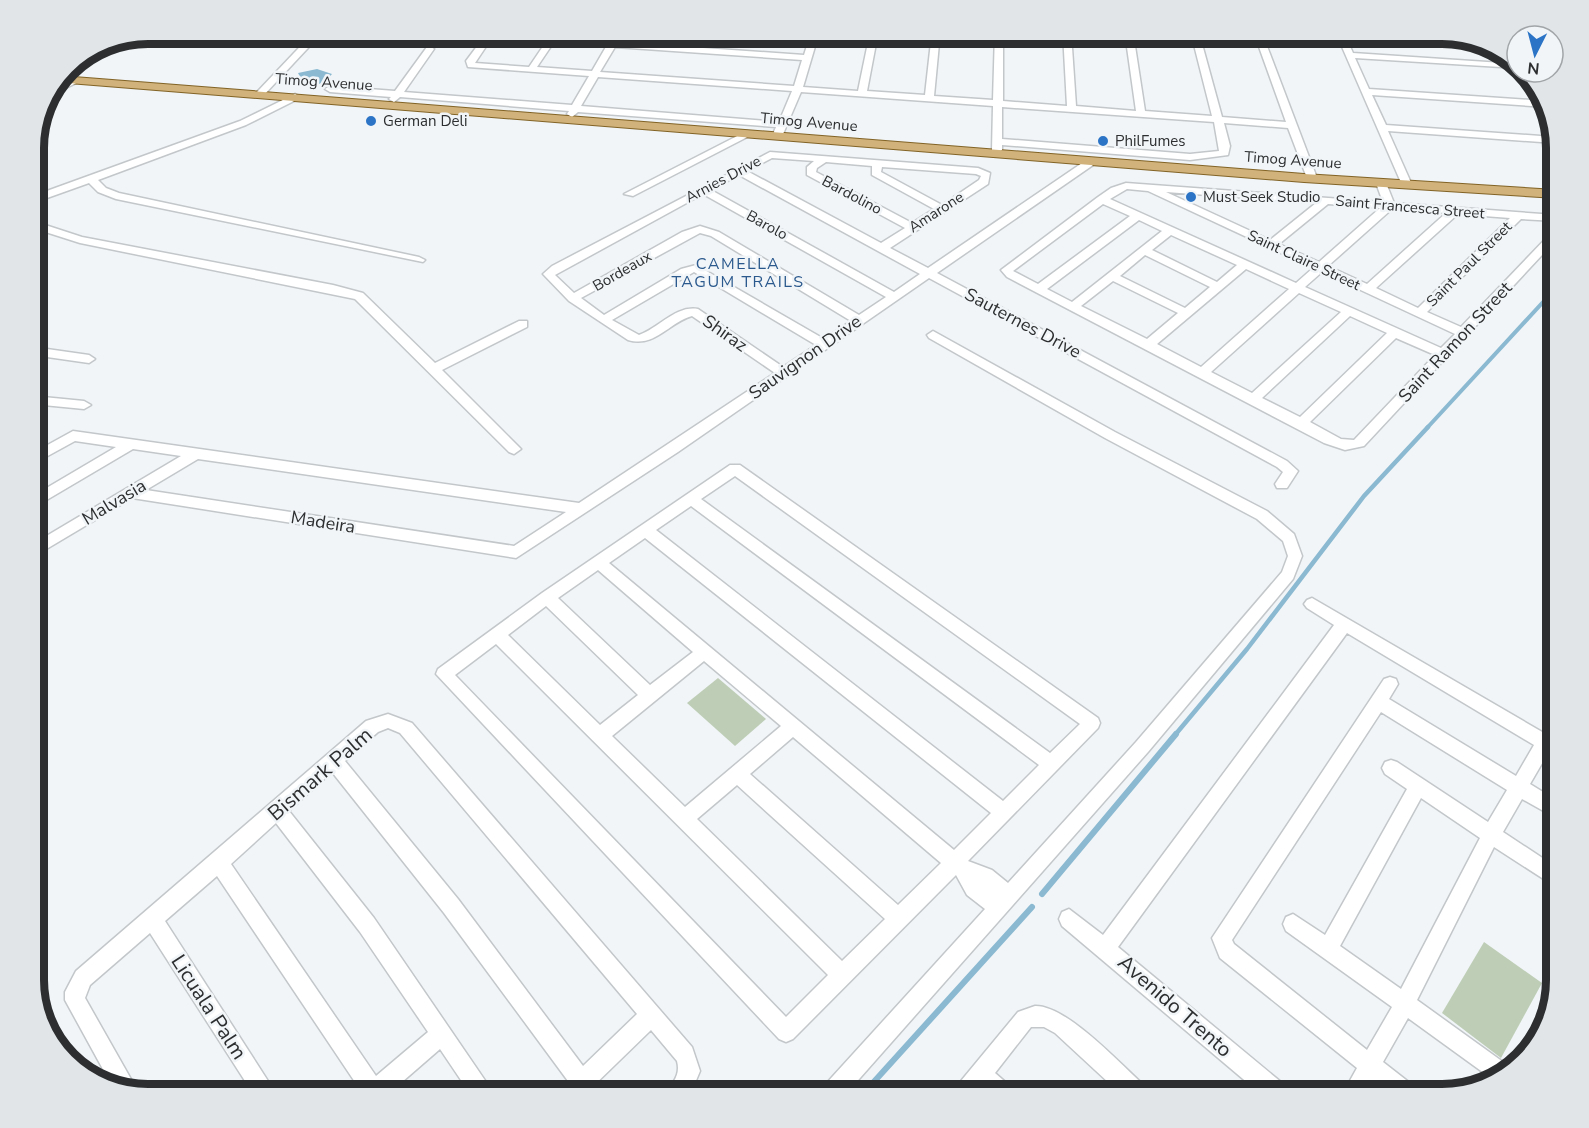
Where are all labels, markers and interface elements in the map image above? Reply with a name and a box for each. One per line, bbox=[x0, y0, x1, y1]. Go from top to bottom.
north arrow bbox=[1505, 24, 1565, 84]
text: N bbox=[1526, 56, 1541, 79]
street label: Timog Avenue bbox=[275, 69, 373, 95]
street label: Timog Avenue bbox=[760, 108, 858, 136]
place label: German Deli bbox=[383, 111, 467, 131]
marker: German Deli bbox=[364, 114, 378, 128]
place label: PhilFumes bbox=[1115, 131, 1185, 151]
marker: PhilFumes bbox=[1096, 134, 1110, 148]
street label: Timog Avenue bbox=[1244, 147, 1342, 173]
street label: Arnies Drive bbox=[682, 151, 764, 207]
street label: Bardolino bbox=[819, 171, 885, 219]
street label: Amarone bbox=[905, 187, 967, 237]
place label: Must Seek Studio bbox=[1203, 187, 1320, 207]
marker: Must Seek Studio bbox=[1184, 190, 1198, 204]
street label: Saint Francesca Street bbox=[1335, 191, 1486, 224]
street label: Barolo bbox=[743, 205, 791, 245]
street label: Saint Paul Street bbox=[1422, 216, 1517, 311]
street label: Saint Claire Street bbox=[1244, 225, 1364, 295]
street label: Bordeaux bbox=[589, 246, 655, 296]
district label: CAMELLA TAGUM TRAILS bbox=[671, 253, 805, 293]
street label: Saint Ramon Street bbox=[1393, 276, 1518, 408]
street label: Sauternes Drive bbox=[961, 282, 1085, 364]
street label: Shiraz bbox=[698, 309, 752, 357]
street label: Sauvignon Drive bbox=[744, 309, 866, 405]
street label: Malvasia bbox=[77, 473, 151, 531]
street label: Madeira bbox=[289, 505, 357, 539]
street label: Bismark Palm bbox=[262, 721, 378, 827]
street label: Avenido Trento bbox=[1112, 948, 1238, 1064]
street label: Licuala Palm bbox=[165, 949, 253, 1065]

